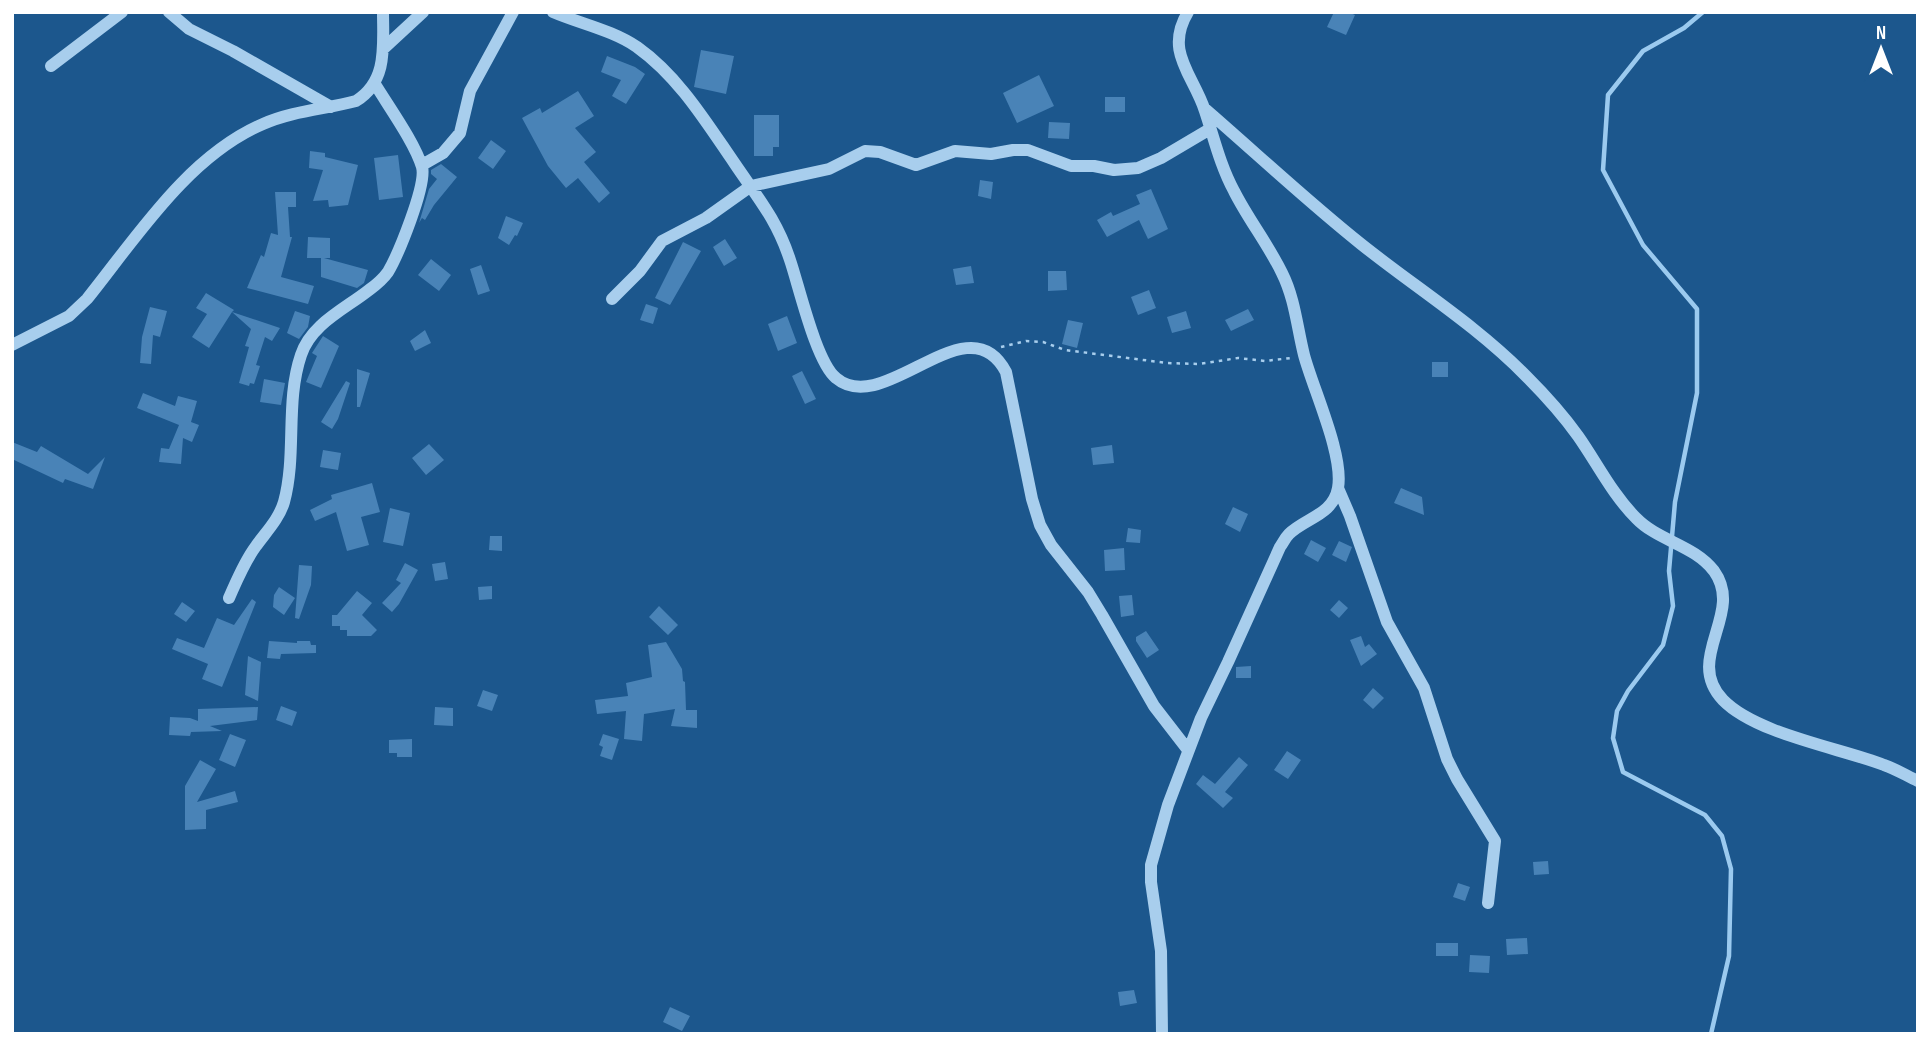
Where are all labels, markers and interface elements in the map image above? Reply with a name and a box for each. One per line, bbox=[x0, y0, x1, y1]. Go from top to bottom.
north arrow bbox=[1846, 14, 1916, 84]
text: N bbox=[1876, 22, 1886, 45]

